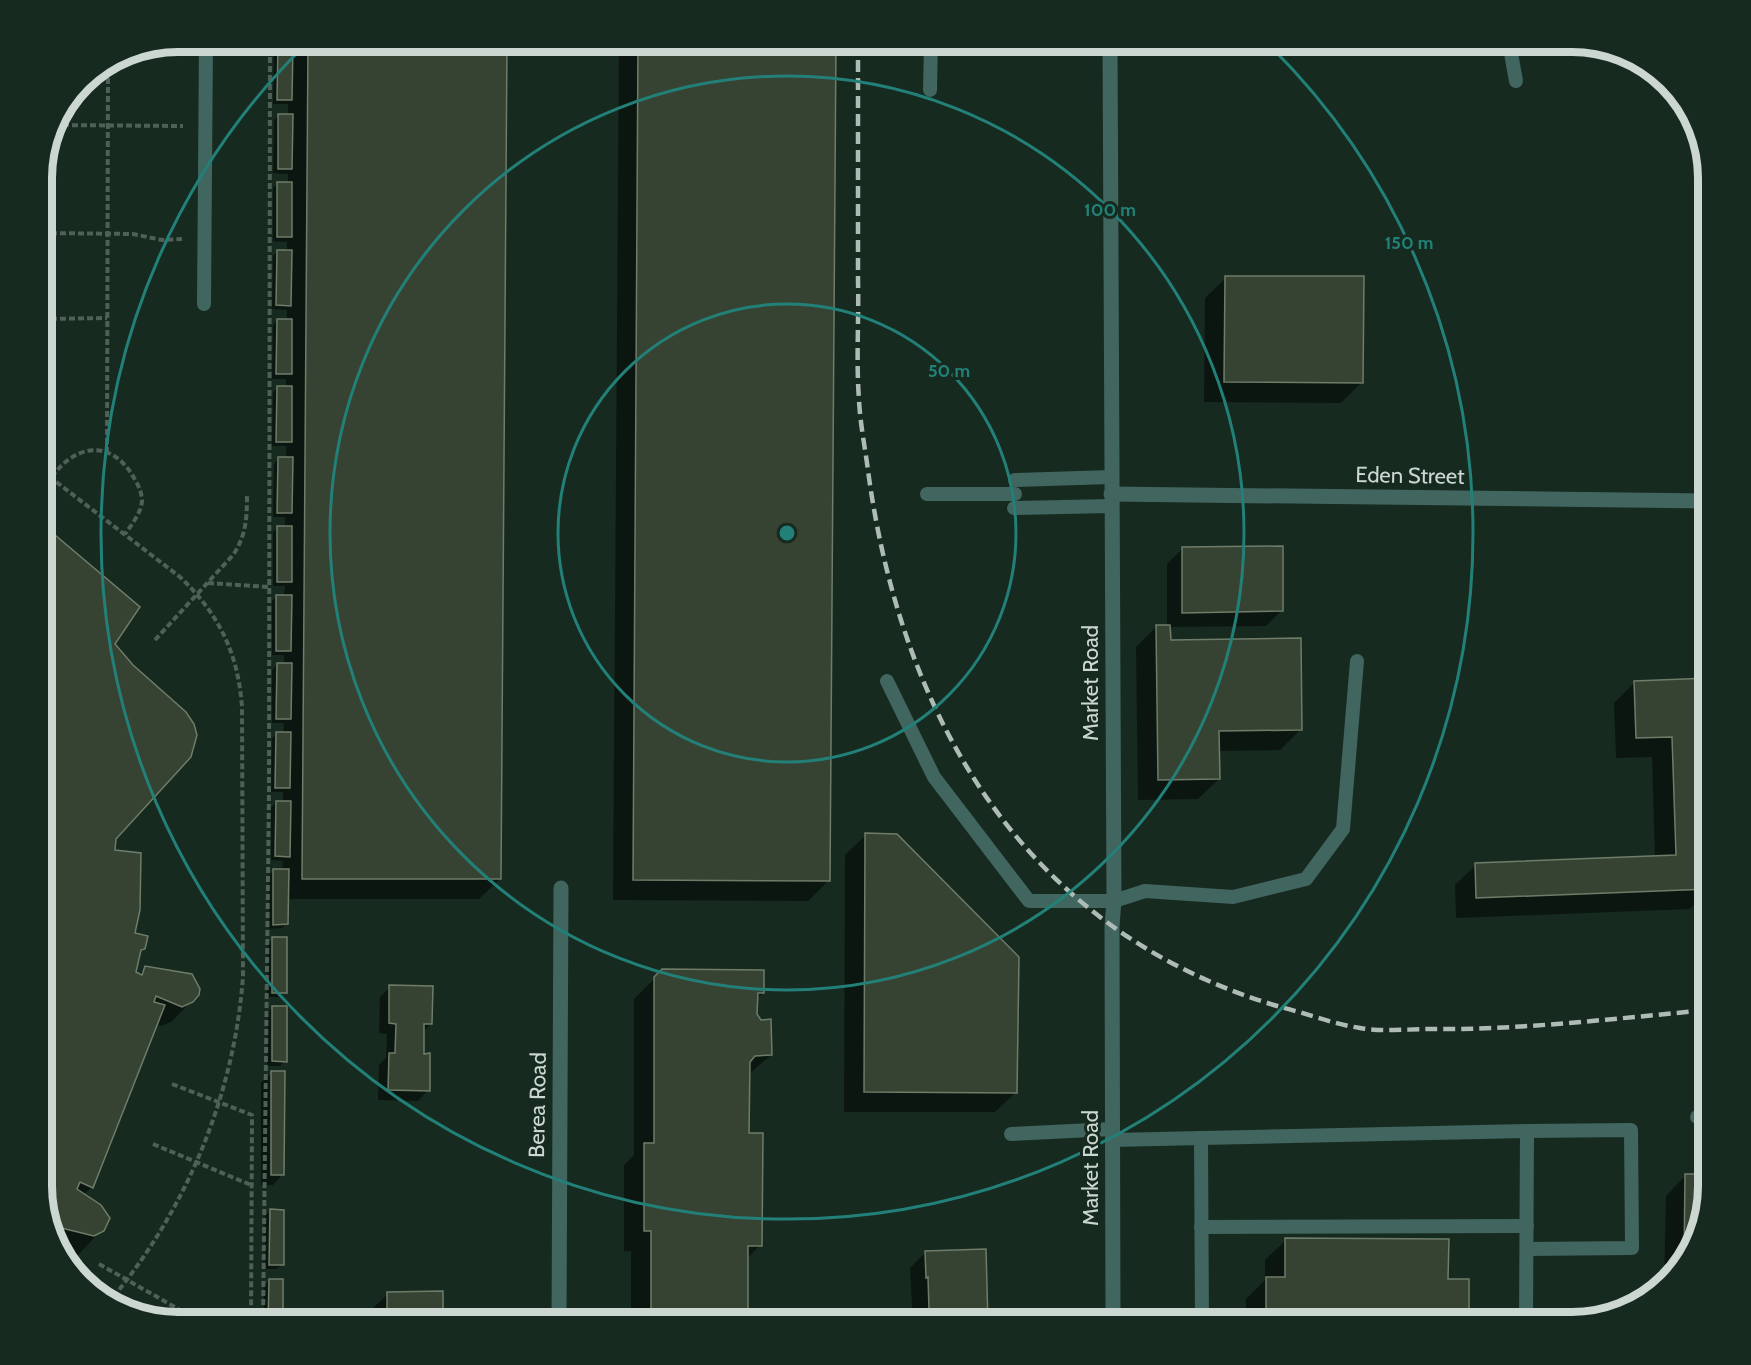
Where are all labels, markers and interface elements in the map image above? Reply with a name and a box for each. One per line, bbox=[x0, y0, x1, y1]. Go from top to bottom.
text: 100 m bbox=[1084, 199, 1136, 221]
text: 150 m bbox=[1385, 232, 1433, 254]
text: 50 m bbox=[928, 360, 970, 382]
street label: Eden Street bbox=[1355, 461, 1465, 490]
centre of rings bbox=[777, 523, 797, 543]
street label: Market Road bbox=[1077, 625, 1104, 741]
street label: Berea Road bbox=[523, 1052, 552, 1158]
street label: Market Road bbox=[1077, 1110, 1104, 1226]

